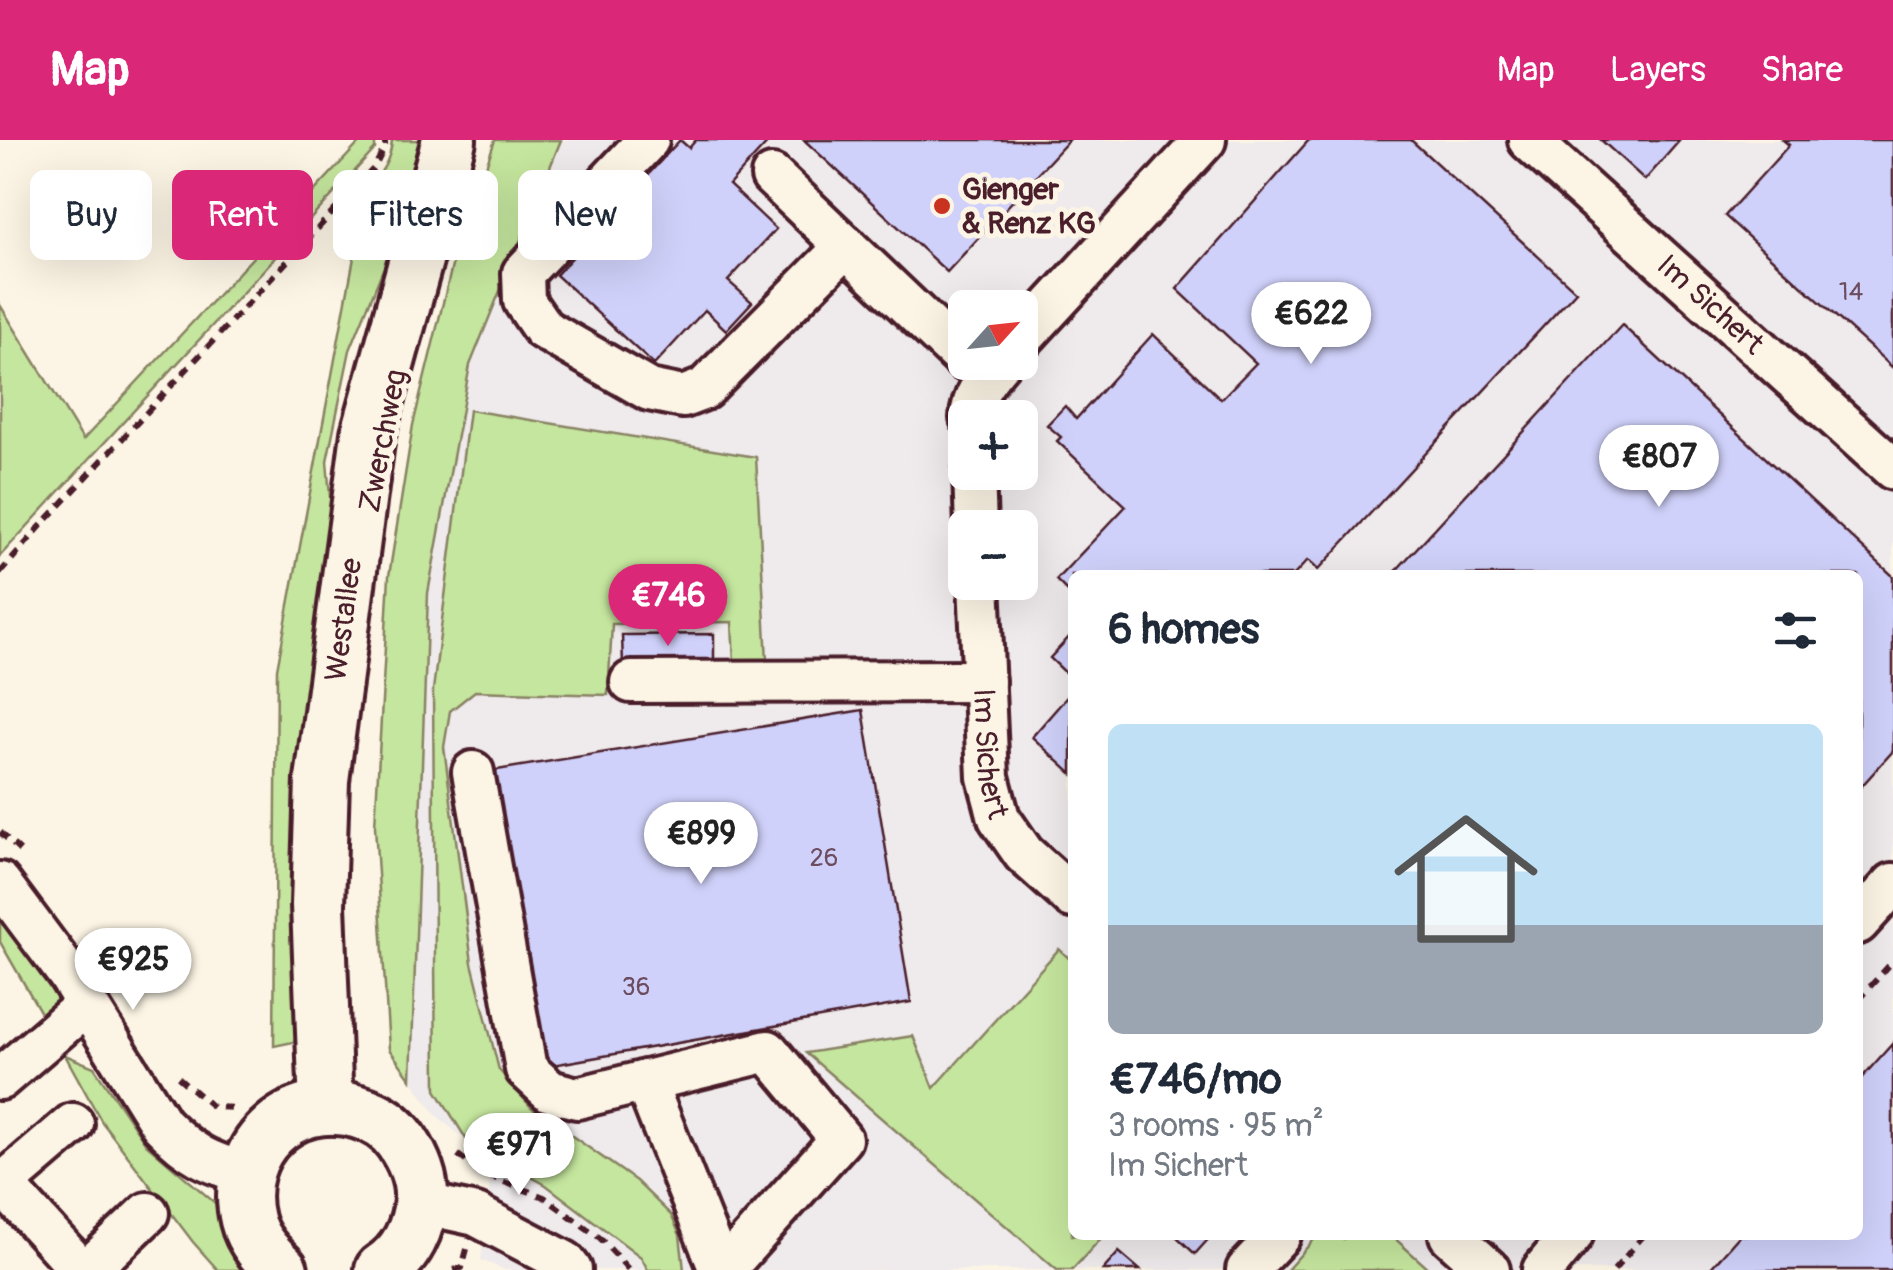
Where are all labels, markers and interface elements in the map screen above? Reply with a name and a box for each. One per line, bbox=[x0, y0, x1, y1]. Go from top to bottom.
text: Map bbox=[50, 40, 130, 100]
text: Map bbox=[1497, 48, 1555, 92]
text: Layers bbox=[1610, 48, 1706, 92]
text: Share bbox=[1761, 48, 1843, 92]
chip: Buy bbox=[30, 170, 152, 260]
chip: Rent bbox=[172, 170, 313, 260]
chip: Filters bbox=[333, 170, 498, 260]
chip: New bbox=[518, 170, 652, 260]
place label: Gienger & Renz KG bbox=[962, 171, 1096, 242]
marker: Gienger & Renz KG bbox=[931, 195, 953, 217]
street label: Im Sichert bbox=[1650, 247, 1773, 363]
house number: 14 bbox=[1839, 277, 1863, 308]
pin: €622 bbox=[1252, 282, 1370, 367]
north arrow bbox=[948, 290, 1038, 380]
map controls bbox=[948, 290, 1038, 600]
text: €622 bbox=[1273, 294, 1349, 334]
street label: Zwerchweg bbox=[351, 366, 415, 516]
button: + bbox=[948, 400, 1038, 490]
pin: €807 bbox=[1600, 425, 1718, 510]
text: €807 bbox=[1621, 437, 1697, 477]
button: − bbox=[948, 510, 1038, 600]
street label: Westallee bbox=[317, 556, 370, 683]
pin: €746 bbox=[609, 564, 727, 649]
text: €746 bbox=[630, 576, 706, 616]
icon: filters bbox=[1768, 603, 1823, 658]
text: 6 homes bbox=[1108, 604, 1259, 656]
street label: Im Sichert bbox=[965, 687, 1017, 824]
icon: home bbox=[1376, 789, 1556, 969]
pin: €899 bbox=[642, 802, 760, 887]
text: €899 bbox=[666, 814, 736, 854]
house number: 26 bbox=[810, 843, 838, 874]
pin: €925 bbox=[74, 928, 192, 1013]
text: €925 bbox=[97, 940, 169, 980]
house number: 36 bbox=[622, 972, 650, 1003]
text: €746/mo bbox=[1108, 1054, 1282, 1106]
text: 3 rooms · 95 m² bbox=[1108, 1106, 1324, 1146]
pin: €971 bbox=[460, 1113, 578, 1198]
text: €971 bbox=[485, 1125, 553, 1165]
text: Im Sichert bbox=[1108, 1146, 1248, 1186]

